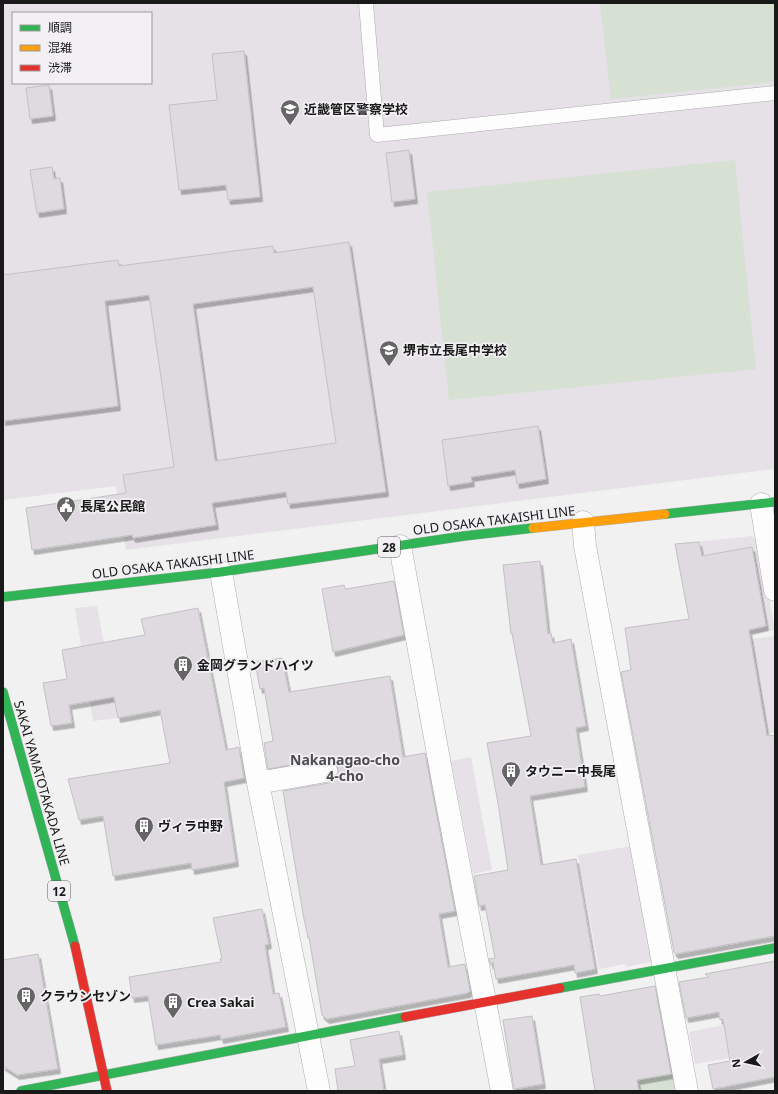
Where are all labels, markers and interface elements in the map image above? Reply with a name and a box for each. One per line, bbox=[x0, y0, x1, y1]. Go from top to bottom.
legend bbox=[12, 12, 152, 84]
text: 順調 bbox=[48, 19, 72, 36]
text: 混雑 bbox=[48, 39, 72, 56]
text: 渋滞 bbox=[48, 59, 72, 76]
school or university icon: 近畿管区警察学校 bbox=[279, 98, 301, 126]
place label: 近畿管区警察学校 bbox=[304, 100, 408, 118]
school or university icon: 堺市立長尾中学校 bbox=[378, 339, 400, 367]
place label: 堺市立長尾中学校 bbox=[403, 341, 507, 359]
public building icon: 長尾公民館 bbox=[55, 495, 77, 523]
place label: 長尾公民館 bbox=[80, 497, 145, 515]
street label: OLD OSAKA TAKAISHI LINE bbox=[412, 501, 576, 539]
road number: 28 bbox=[378, 537, 400, 557]
street label: OLD OSAKA TAKAISHI LINE bbox=[91, 545, 255, 583]
building icon: 金岡グランドハイツ bbox=[172, 654, 194, 682]
place label: 金岡グランドハイツ bbox=[197, 656, 314, 674]
street label: SAKAI YAMATOTAKADA LINE bbox=[10, 699, 74, 867]
district label: Nakanagao-cho 4-cho bbox=[290, 750, 400, 785]
building icon: タウニー中長尾 bbox=[500, 760, 522, 788]
place label: タウニー中長尾 bbox=[525, 762, 616, 780]
building icon: ヴィラ中野 bbox=[133, 815, 155, 843]
place label: ヴィラ中野 bbox=[158, 817, 223, 835]
road number: 12 bbox=[48, 881, 70, 901]
building icon: クラウンセゾン bbox=[15, 985, 37, 1013]
place label: クラウンセゾン bbox=[40, 987, 131, 1005]
building icon: Crea Sakai bbox=[162, 991, 184, 1019]
place label: Crea Sakai bbox=[187, 993, 255, 1011]
north arrow bbox=[726, 1042, 766, 1082]
text: N bbox=[728, 1058, 744, 1069]

